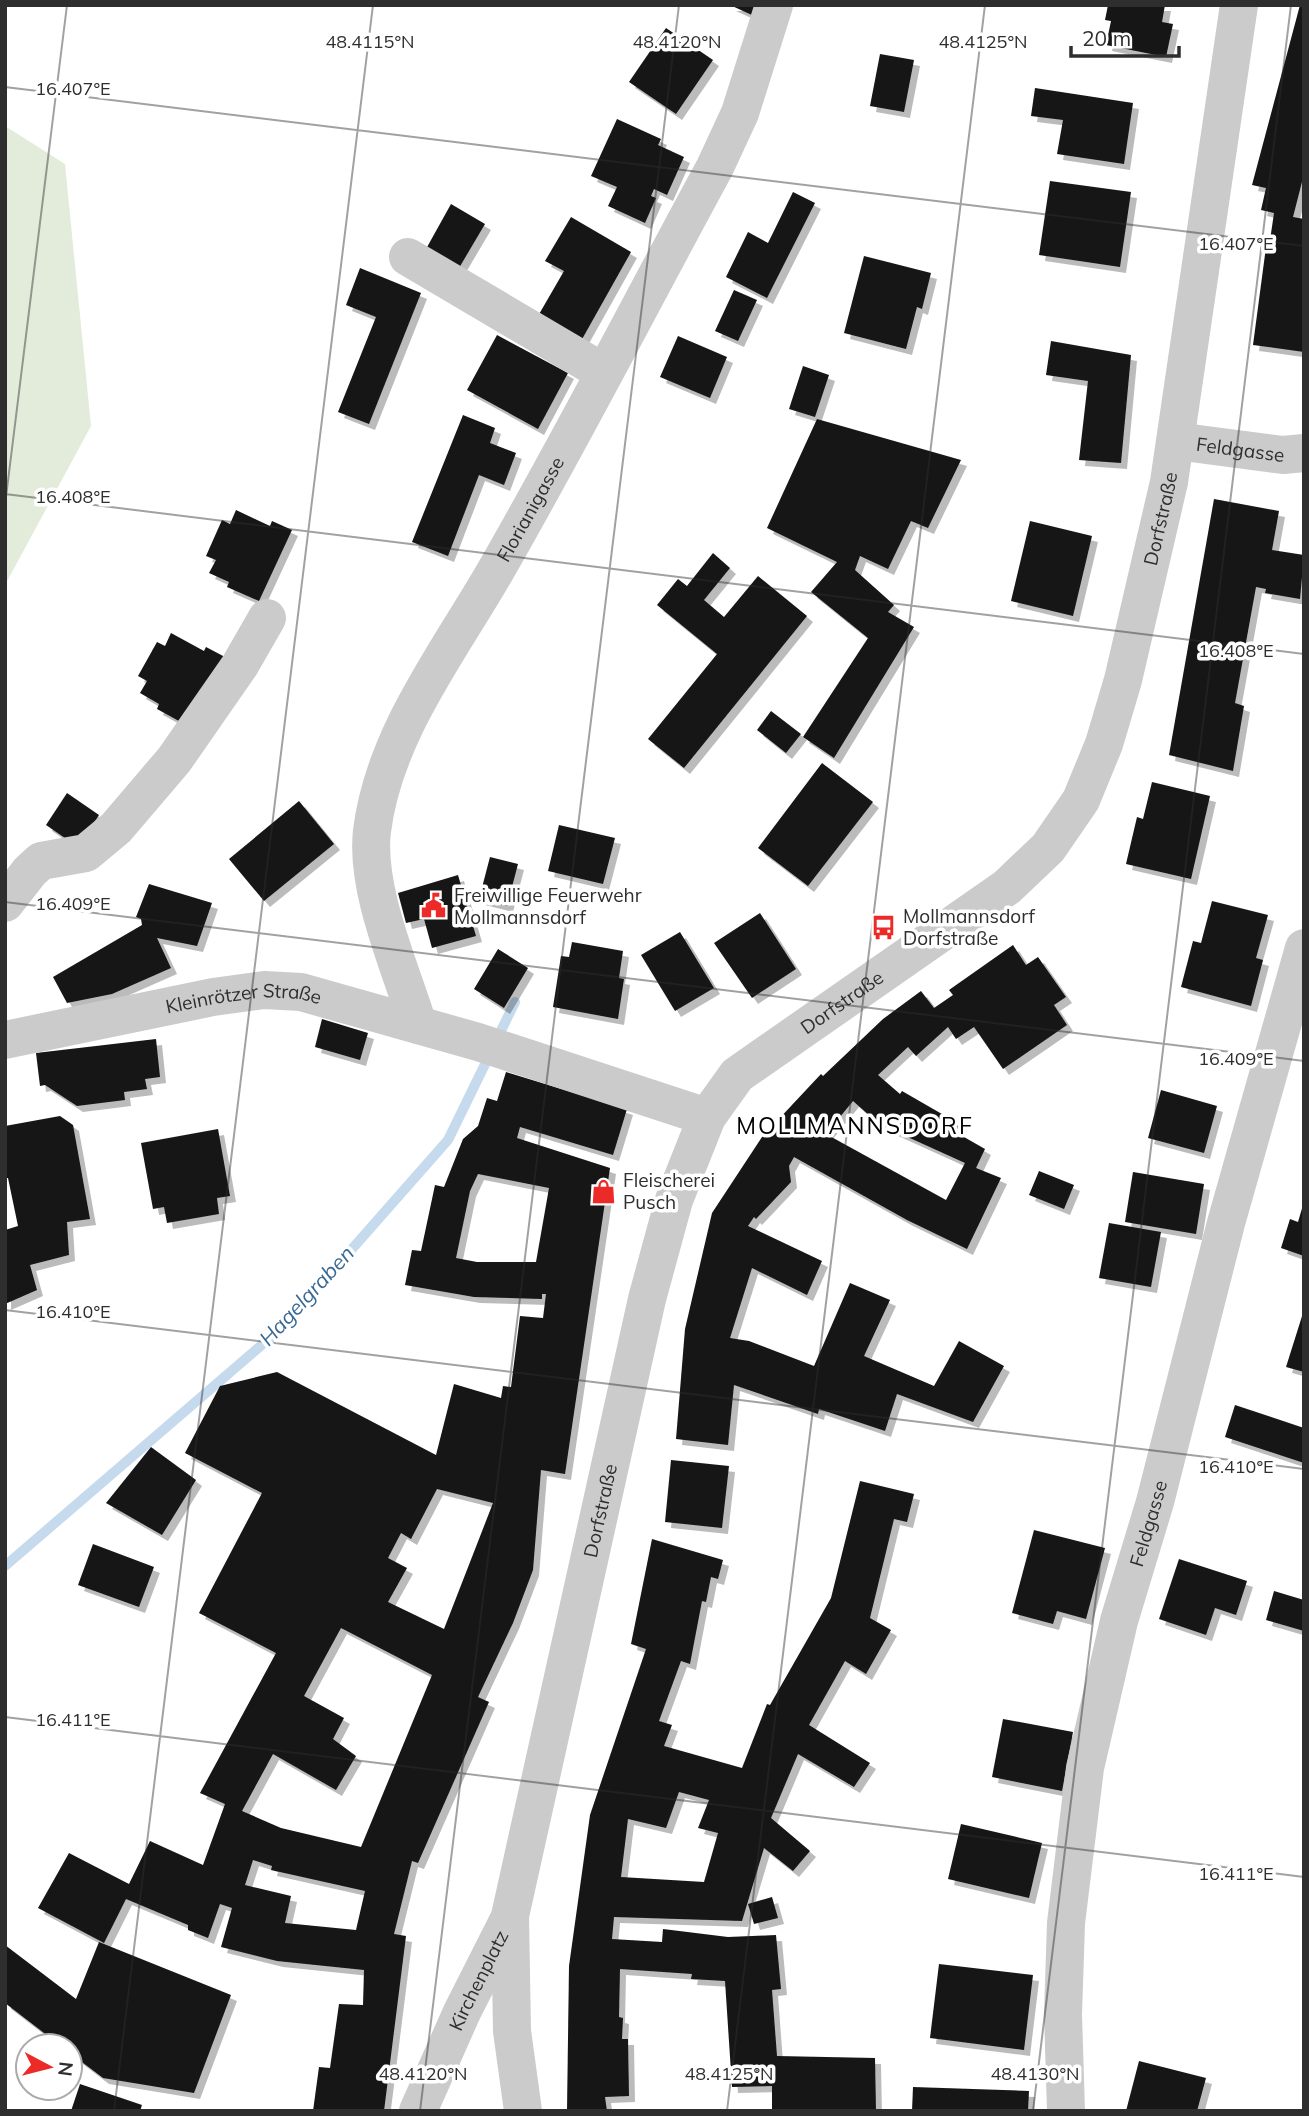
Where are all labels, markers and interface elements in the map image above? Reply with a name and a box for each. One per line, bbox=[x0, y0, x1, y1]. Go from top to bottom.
scale bar bbox=[1071, 14, 1180, 58]
text: 20 m bbox=[1082, 25, 1131, 51]
text: 48.4115°N bbox=[325, 30, 415, 53]
text: 48.4120°N bbox=[632, 30, 722, 53]
text: 48.4125°N bbox=[938, 30, 1028, 53]
text: 16.407°E bbox=[35, 77, 111, 100]
text: 16.407°E bbox=[1198, 232, 1274, 255]
street label: Feldgasse bbox=[1195, 432, 1286, 467]
street label: Florianigasse bbox=[491, 452, 569, 566]
street label: Dorfstraße bbox=[1138, 470, 1182, 568]
text: 16.408°E bbox=[35, 485, 111, 508]
text: 16.408°E bbox=[1198, 639, 1274, 662]
place label: Freiwillige Feuerwehr Mollmannsdorf bbox=[454, 883, 642, 929]
text: 16.409°E bbox=[35, 892, 111, 915]
public building icon: Freiwillige Feuerwehr Mollmannsdorf bbox=[420, 892, 448, 920]
place label: Mollmannsdorf Dorfstraße bbox=[903, 904, 1036, 950]
bus stop icon: Mollmannsdorf Dorfstraße bbox=[869, 913, 897, 941]
street label: Dorfstraße bbox=[796, 965, 888, 1039]
street label: Kleinrötzer Straße bbox=[163, 978, 324, 1019]
text: 16.409°E bbox=[1198, 1047, 1274, 1070]
district label: MOLLMANNSDORF bbox=[736, 1111, 974, 1140]
place label: Fleischerei Pusch bbox=[623, 1168, 715, 1214]
shop icon: Fleischerei Pusch bbox=[589, 1177, 617, 1205]
water label: Hagelgraben bbox=[253, 1240, 359, 1351]
text: 16.410°E bbox=[35, 1300, 111, 1323]
text: 16.410°E bbox=[1198, 1455, 1274, 1478]
street label: Dorfstraße bbox=[578, 1461, 622, 1560]
street label: Feldgasse bbox=[1124, 1478, 1172, 1569]
text: 16.411°E bbox=[35, 1708, 111, 1731]
text: 16.411°E bbox=[1198, 1862, 1274, 1885]
street label: Kirchenplatz bbox=[443, 1926, 514, 2034]
north arrow bbox=[14, 2032, 84, 2102]
text: N bbox=[53, 2060, 79, 2078]
text: 48.4120°N bbox=[378, 2062, 468, 2085]
text: 48.4125°N bbox=[684, 2062, 774, 2085]
text: 48.4130°N bbox=[990, 2062, 1080, 2085]

